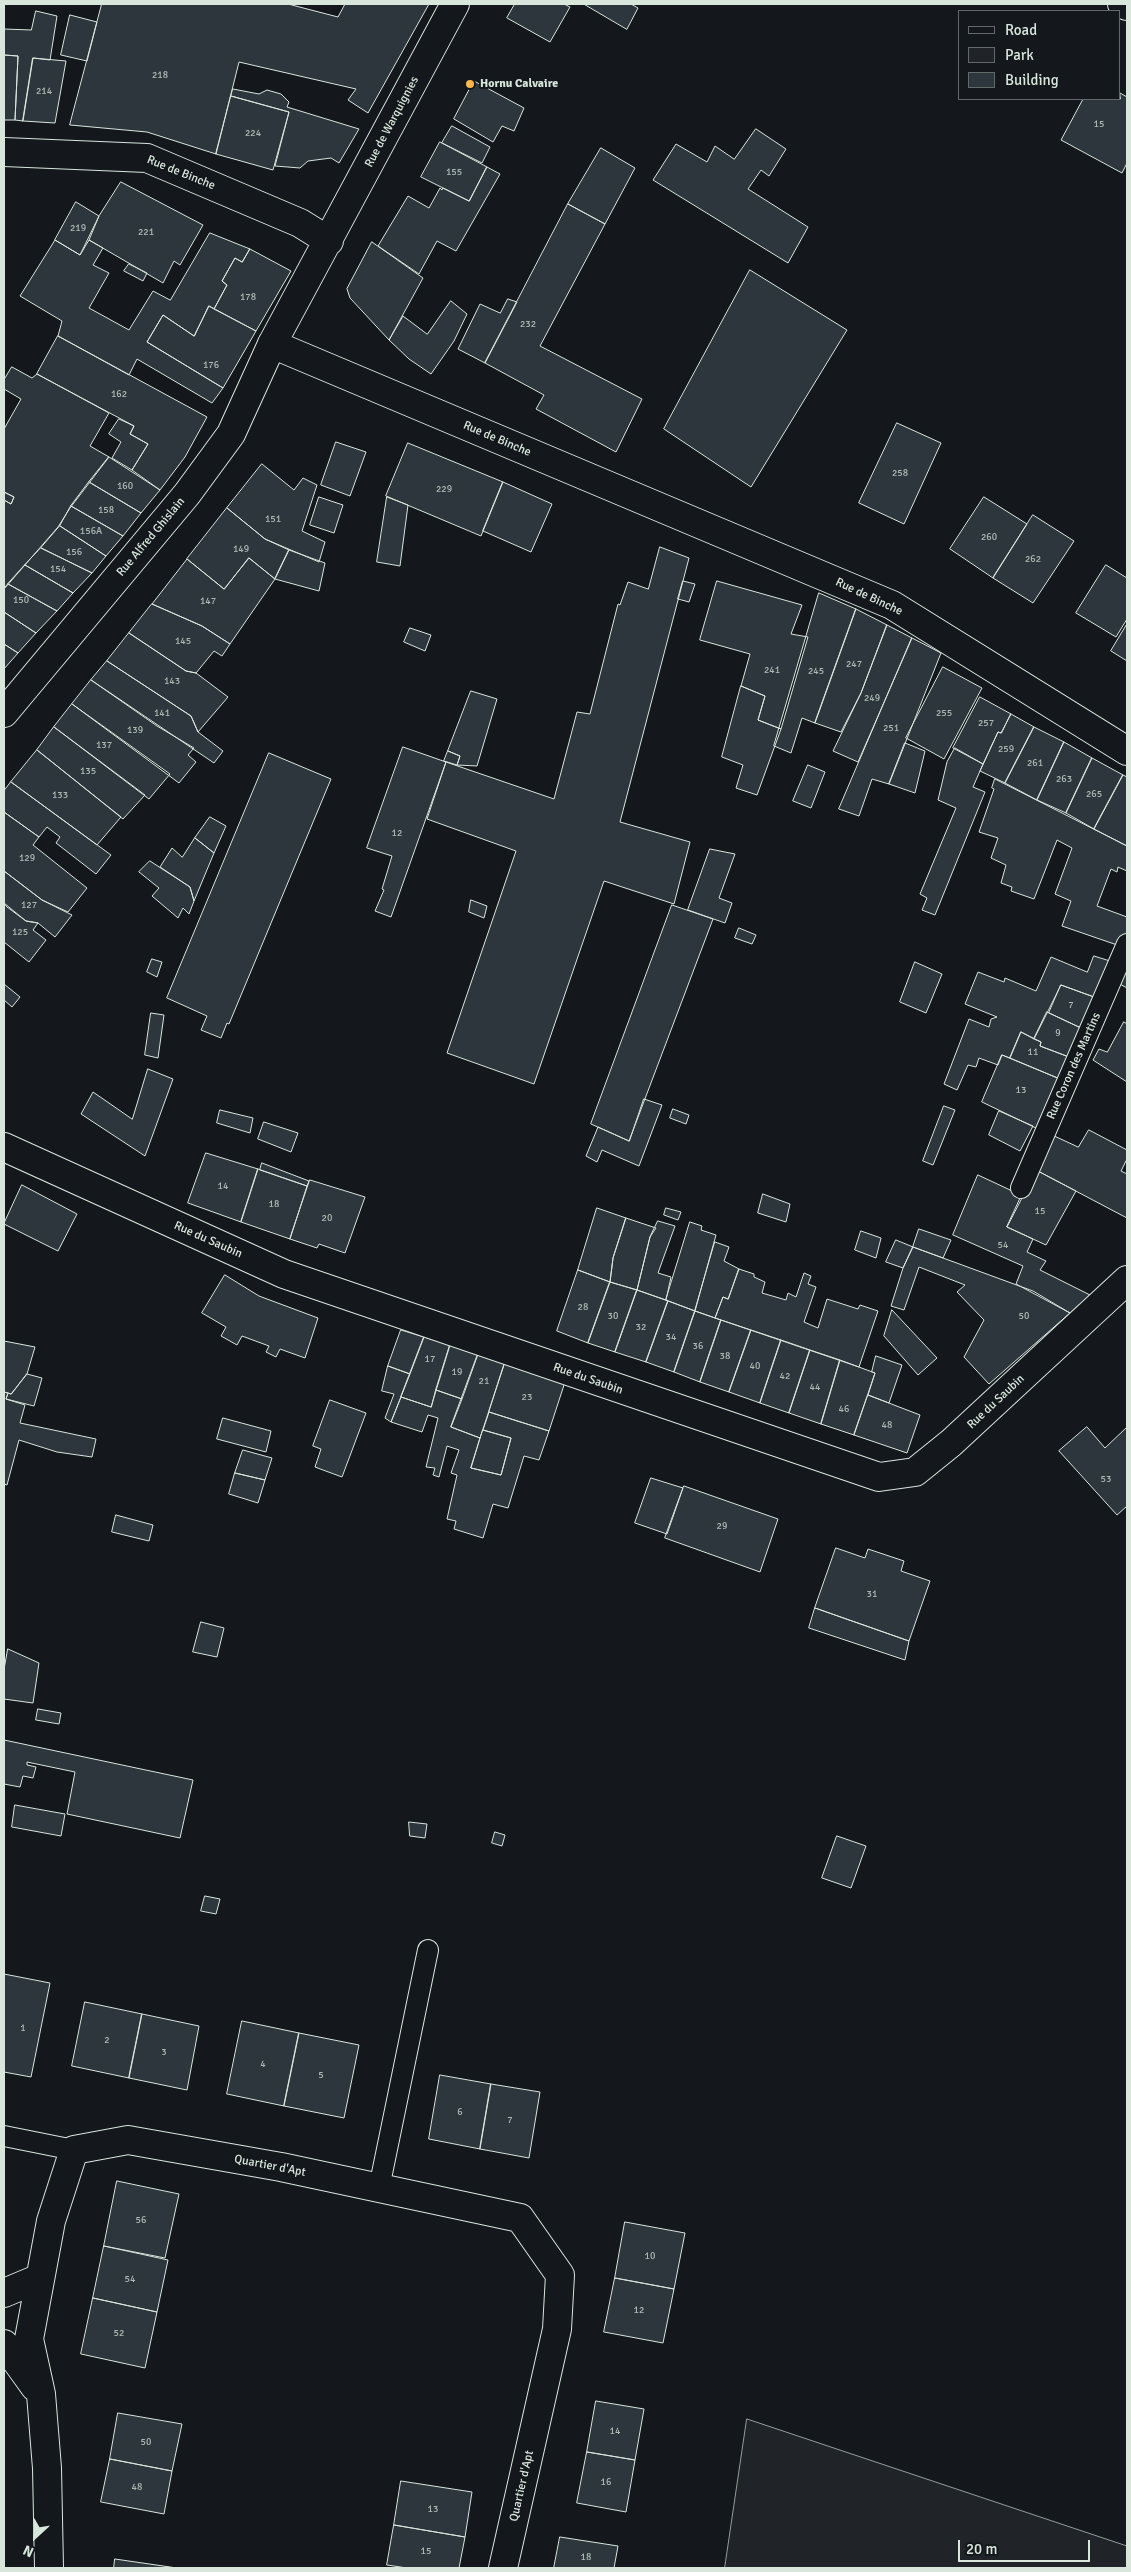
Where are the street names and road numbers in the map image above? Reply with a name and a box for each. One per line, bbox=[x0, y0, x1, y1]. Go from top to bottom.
street label: Rue de Warquignies bbox=[362, 74, 422, 170]
street label: Rue de Binche bbox=[145, 153, 217, 193]
street label: Rue de Binche bbox=[461, 418, 533, 460]
street label: Rue Alfred Ghislain bbox=[114, 495, 188, 579]
street label: Rue de Binche bbox=[833, 575, 905, 619]
street label: Rue Coron des Martins bbox=[1044, 1010, 1104, 1122]
street label: Rue du Saubin bbox=[172, 1219, 244, 1261]
street label: Rue du Saubin bbox=[551, 1360, 625, 1398]
street label: Rue du Saubin bbox=[964, 1372, 1028, 1432]
street label: Quartier d'Apt bbox=[233, 2152, 307, 2180]
street label: Quartier d'Apt bbox=[507, 2449, 537, 2523]

